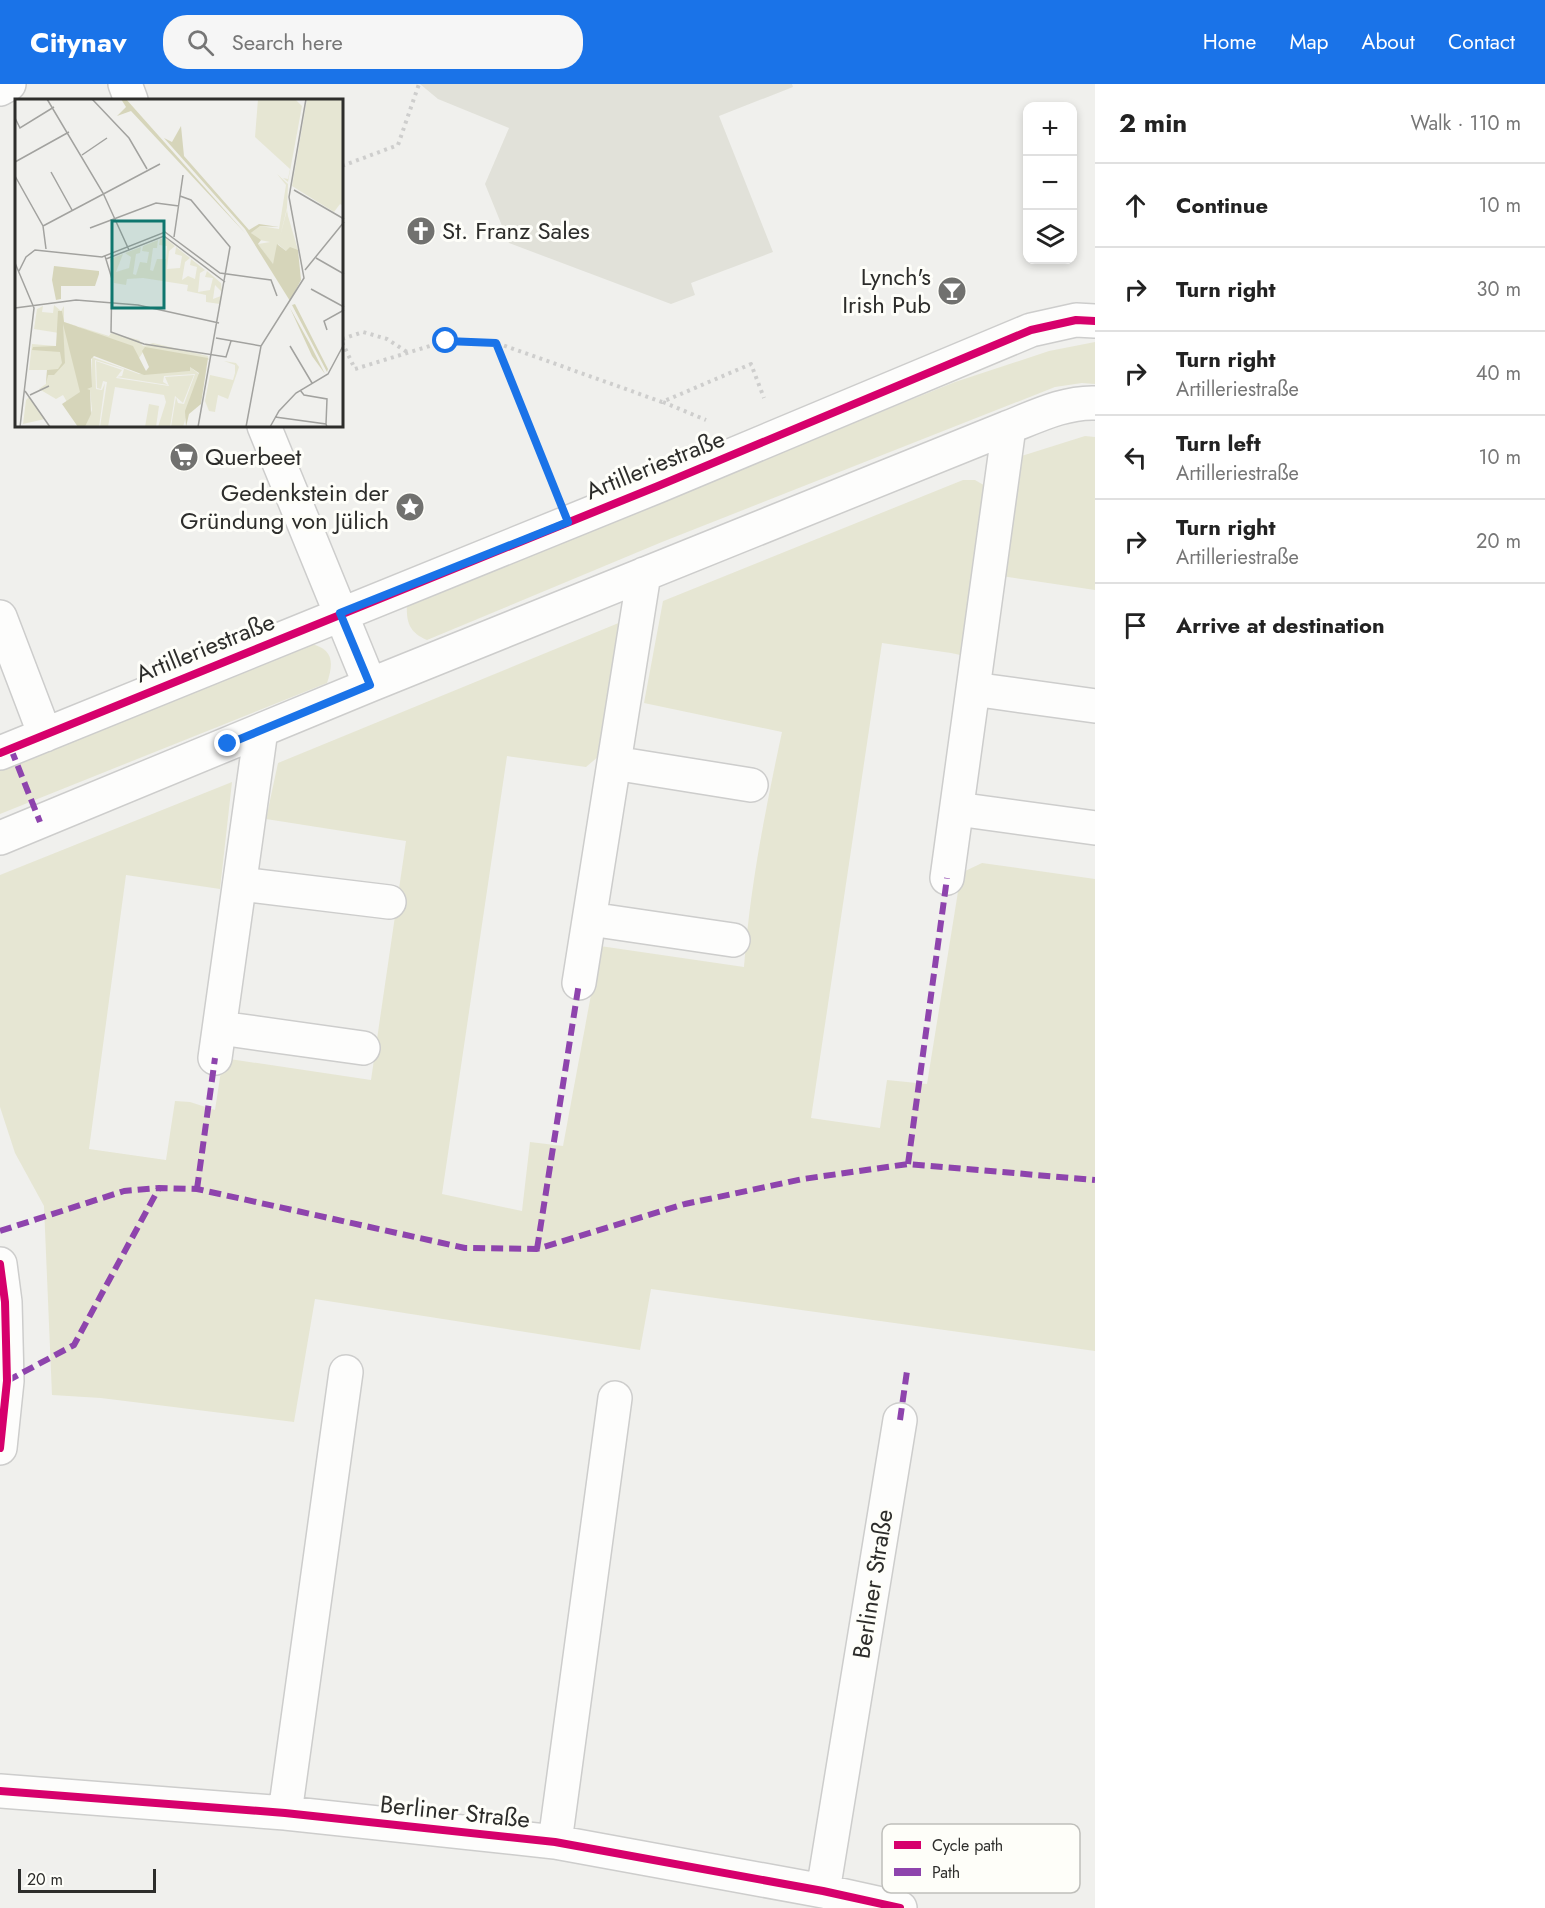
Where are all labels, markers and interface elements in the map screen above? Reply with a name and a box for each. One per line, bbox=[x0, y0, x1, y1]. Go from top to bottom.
search box bbox=[163, 15, 583, 69]
text: Citynav bbox=[30, 22, 127, 63]
icon: search bbox=[184, 26, 217, 59]
text: Search here bbox=[232, 26, 343, 58]
text: Home bbox=[1203, 27, 1256, 57]
text: Map bbox=[1289, 27, 1329, 57]
text: About bbox=[1362, 27, 1415, 57]
text: Contact bbox=[1448, 27, 1515, 57]
inset map bbox=[15, 99, 344, 428]
map controls bbox=[1023, 102, 1077, 264]
button: + bbox=[1023, 102, 1077, 156]
text: 2 min bbox=[1119, 104, 1187, 142]
text: Walk · 110 m bbox=[1411, 109, 1521, 138]
button: − bbox=[1023, 156, 1077, 210]
icon: ahead bbox=[1119, 189, 1152, 222]
text: Continue bbox=[1176, 189, 1268, 221]
text: 10 m bbox=[1478, 191, 1521, 220]
button: layers bbox=[1023, 210, 1077, 264]
place label: St. Franz Sales bbox=[442, 213, 590, 248]
church icon: St. Franz Sales bbox=[405, 215, 437, 247]
place label: Lynch's Irish Pub bbox=[842, 259, 931, 322]
icon: right bbox=[1119, 273, 1152, 306]
text: Turn right bbox=[1176, 273, 1276, 305]
bar icon: Lynch's Irish Pub bbox=[936, 275, 968, 307]
text: 30 m bbox=[1476, 275, 1521, 304]
route start bbox=[432, 327, 458, 353]
text: Turn right bbox=[1176, 343, 1276, 375]
icon: right bbox=[1119, 357, 1152, 390]
text: 40 m bbox=[1476, 359, 1521, 388]
text: Artilleriestraße bbox=[1176, 375, 1299, 404]
street label: Artilleriestraße bbox=[580, 421, 730, 508]
text: Turn left bbox=[1176, 427, 1261, 459]
place label: Querbeet bbox=[205, 439, 302, 474]
supermarket icon: Querbeet bbox=[168, 441, 200, 473]
icon: left bbox=[1119, 441, 1152, 474]
text: 10 m bbox=[1478, 443, 1521, 472]
text: Artilleriestraße bbox=[1176, 459, 1299, 488]
place label: Gedenkstein der Gründung von Jülich bbox=[180, 475, 390, 538]
place icon: Gedenkstein der Gründung von Jülich bbox=[394, 491, 426, 523]
text: Turn right bbox=[1176, 511, 1276, 543]
icon: right bbox=[1119, 525, 1152, 558]
text: 20 m bbox=[1476, 527, 1521, 556]
text: Artilleriestraße bbox=[1176, 543, 1299, 572]
street label: Artilleriestraße bbox=[130, 604, 280, 691]
icon: arrive bbox=[1119, 609, 1152, 642]
text: Arrive at destination bbox=[1176, 609, 1385, 641]
route end bbox=[214, 730, 240, 756]
street label: Berliner Straße bbox=[843, 1507, 902, 1661]
street label: Berliner Straße bbox=[378, 1786, 532, 1837]
legend bbox=[882, 1824, 1080, 1893]
text: Cycle path bbox=[932, 1834, 1003, 1857]
text: Path bbox=[932, 1861, 960, 1884]
scale bar bbox=[18, 1866, 156, 1894]
text: 20 m bbox=[27, 1868, 63, 1891]

